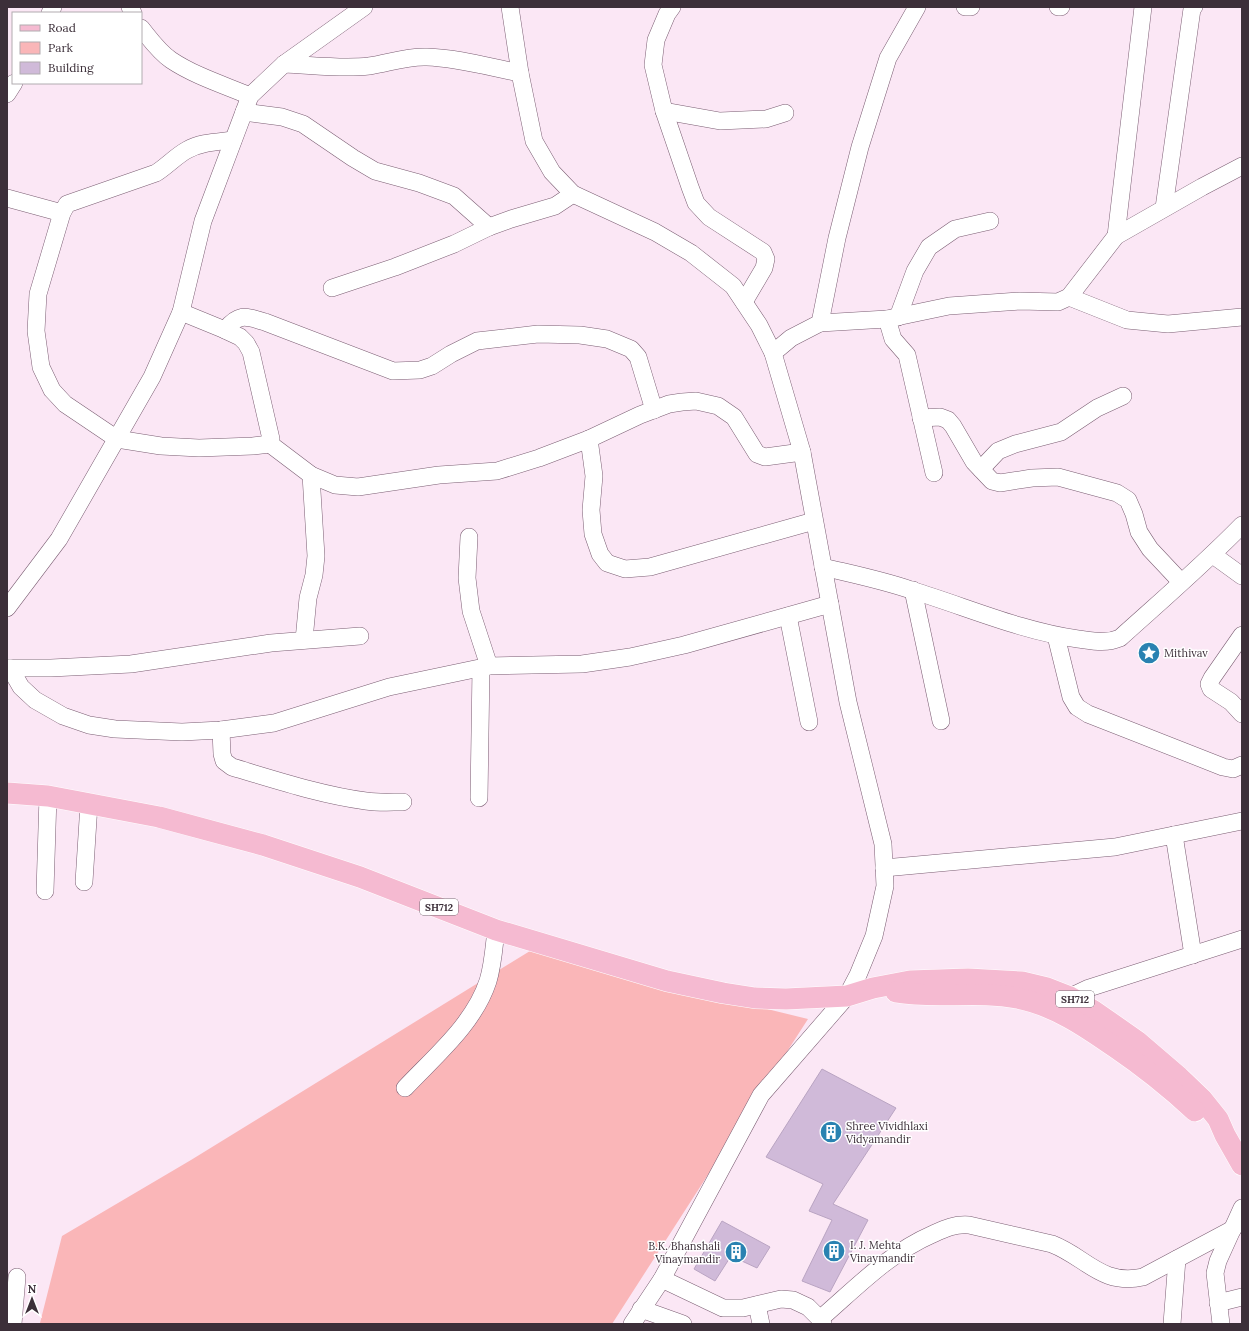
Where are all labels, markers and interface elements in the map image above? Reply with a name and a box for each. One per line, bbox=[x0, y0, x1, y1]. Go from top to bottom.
legend bbox=[12, 12, 142, 84]
text: Road bbox=[48, 20, 76, 35]
text: Park bbox=[48, 40, 74, 55]
text: Building bbox=[48, 60, 94, 75]
place icon: Mithivav bbox=[1136, 640, 1162, 666]
place label: Mithivav bbox=[1164, 646, 1208, 660]
road number: SH712 bbox=[420, 899, 458, 915]
road number: SH712 bbox=[1056, 991, 1094, 1007]
building icon: Shree Vividhlaxi Vidyamandir bbox=[818, 1119, 844, 1145]
place label: Shree Vividhlaxi Vidyamandir bbox=[845, 1119, 928, 1146]
building icon: I. J. Mehta Vinaymandir bbox=[821, 1238, 847, 1264]
place label: I. J. Mehta Vinaymandir bbox=[849, 1238, 915, 1265]
place label: B.K. Bhanshali Vinaymandir bbox=[648, 1239, 720, 1266]
building icon: B.K. Bhanshali Vinaymandir bbox=[723, 1239, 749, 1265]
north arrow bbox=[12, 1279, 52, 1319]
text: N bbox=[28, 1282, 37, 1296]

